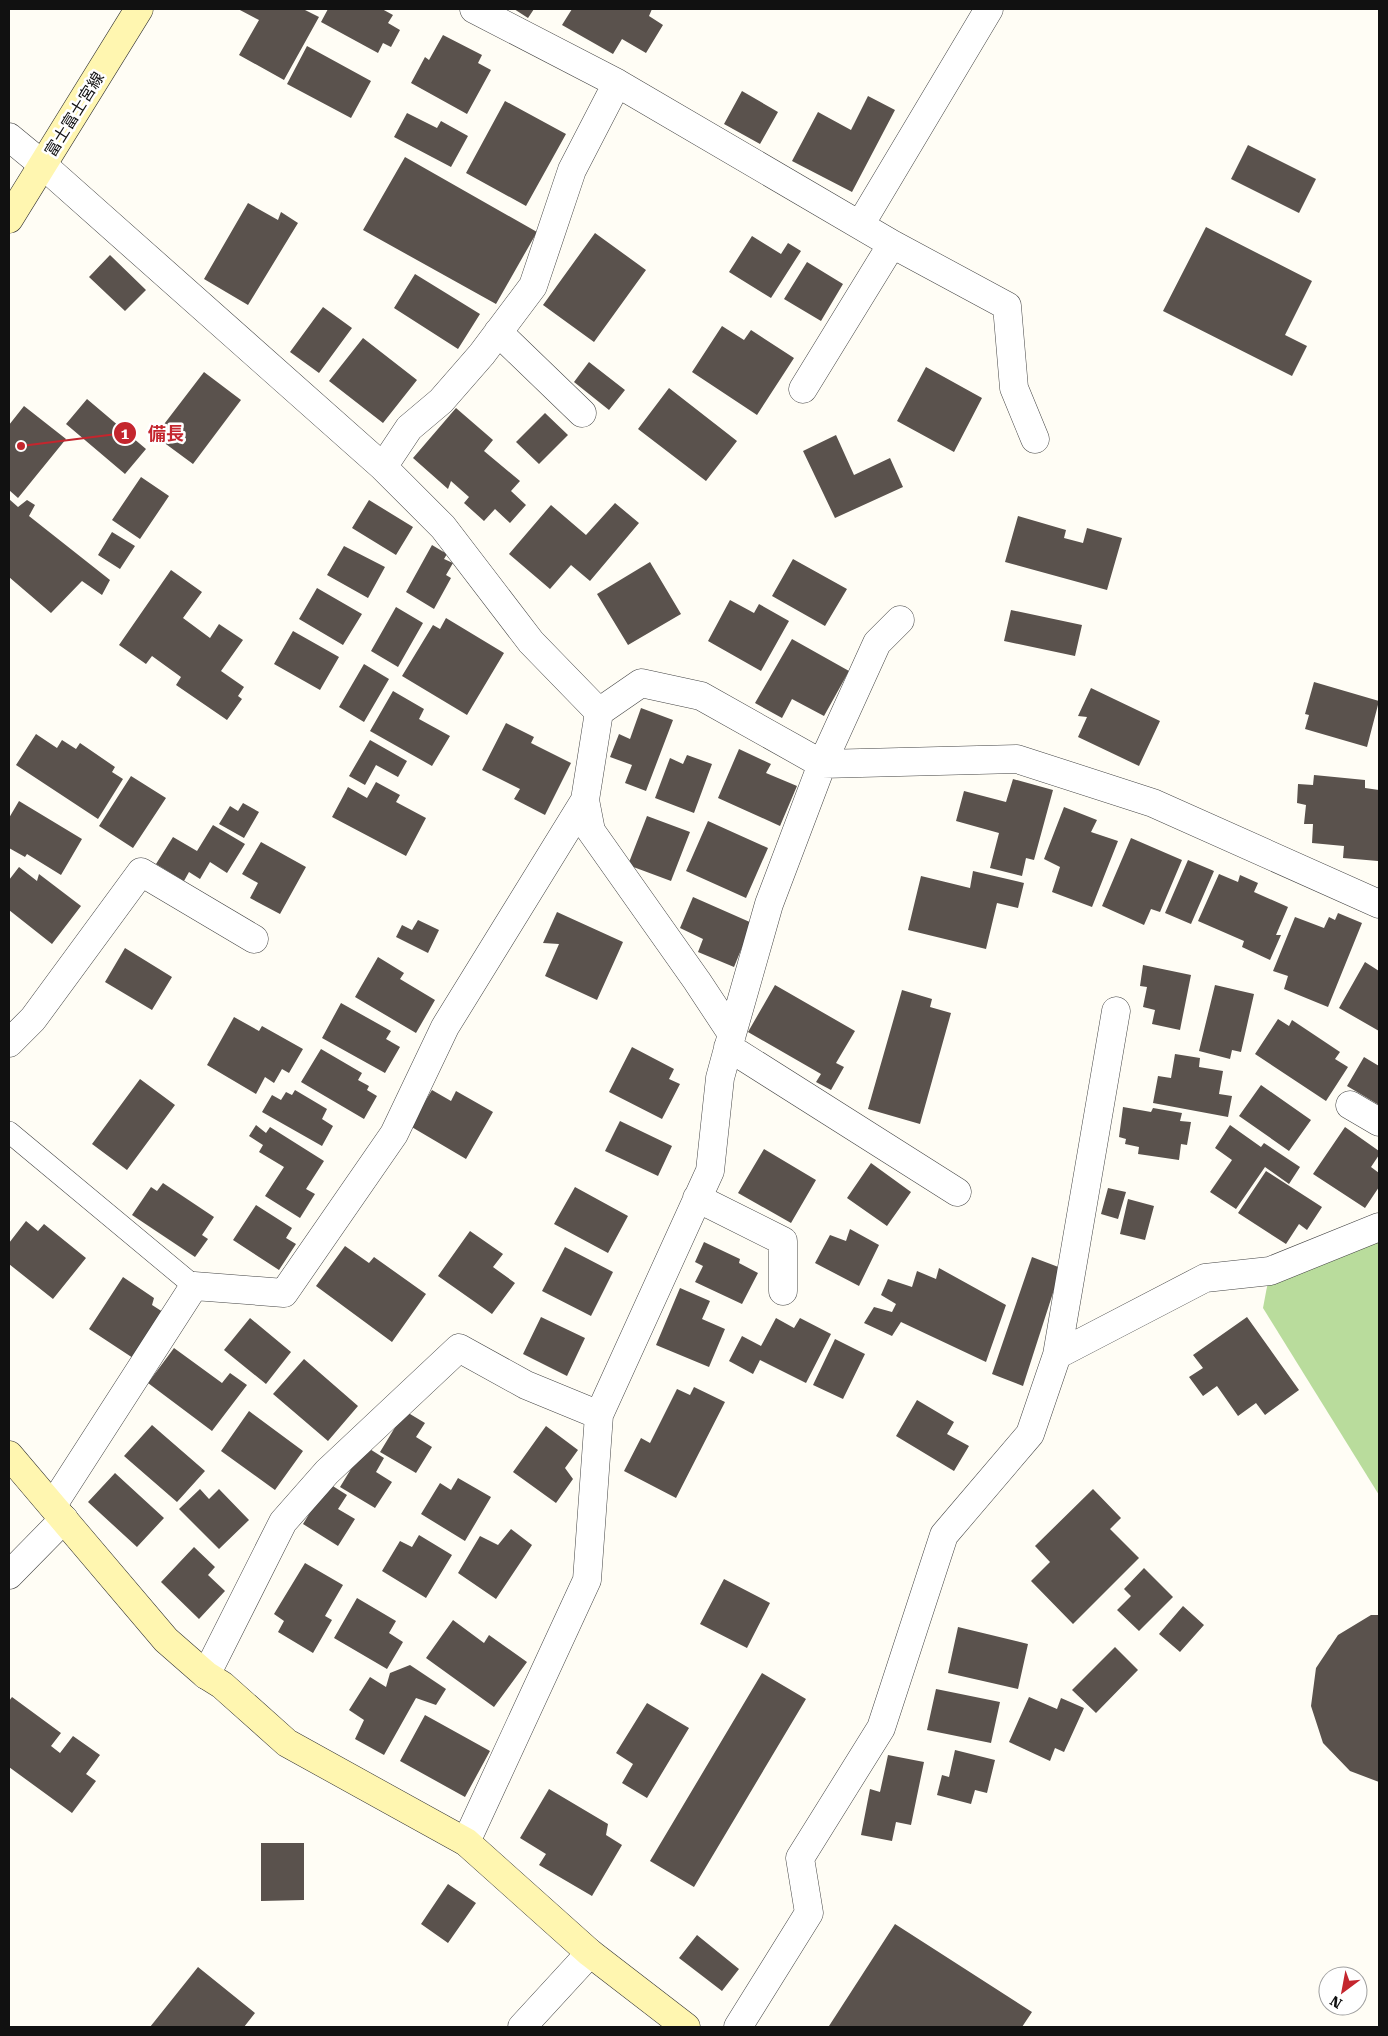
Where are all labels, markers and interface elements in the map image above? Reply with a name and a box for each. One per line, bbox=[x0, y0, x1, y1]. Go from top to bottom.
street label: 富士富士宮線 bbox=[41, 69, 108, 160]
callout: 備長 bbox=[113, 417, 194, 450]
text: 備長 bbox=[148, 423, 184, 444]
text: 1 bbox=[121, 425, 130, 443]
north arrow bbox=[1318, 1966, 1368, 2016]
text: N bbox=[1327, 1992, 1345, 2012]

